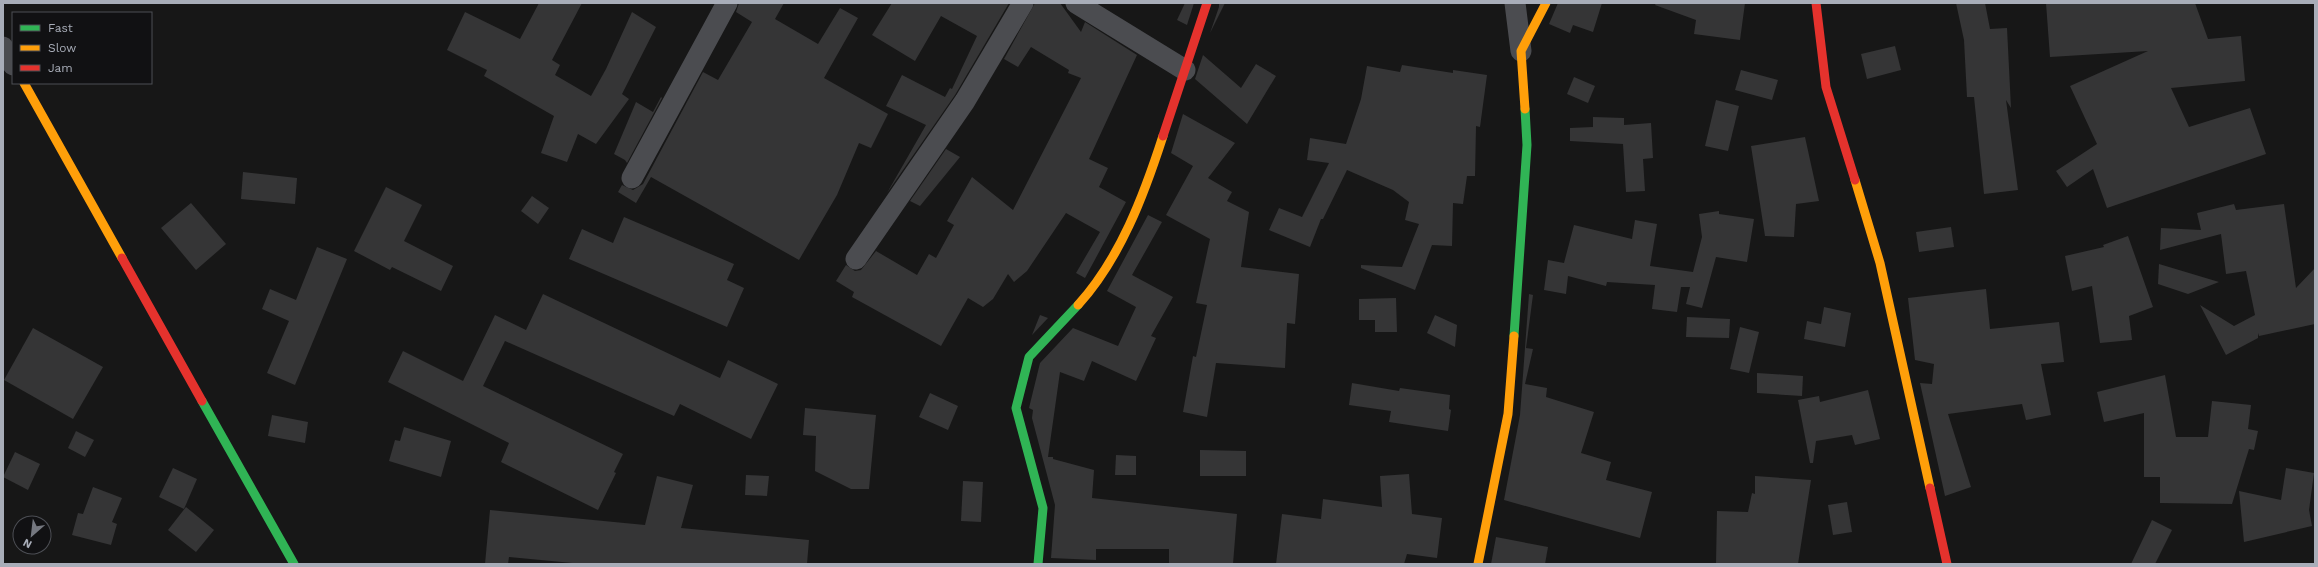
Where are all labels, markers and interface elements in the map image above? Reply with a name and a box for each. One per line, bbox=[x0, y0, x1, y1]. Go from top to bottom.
legend bbox=[12, 12, 152, 84]
text: Fast bbox=[48, 21, 73, 35]
text: Slow bbox=[48, 41, 76, 55]
text: Jam bbox=[48, 61, 73, 75]
north arrow bbox=[12, 515, 52, 555]
text: N bbox=[21, 536, 34, 551]

